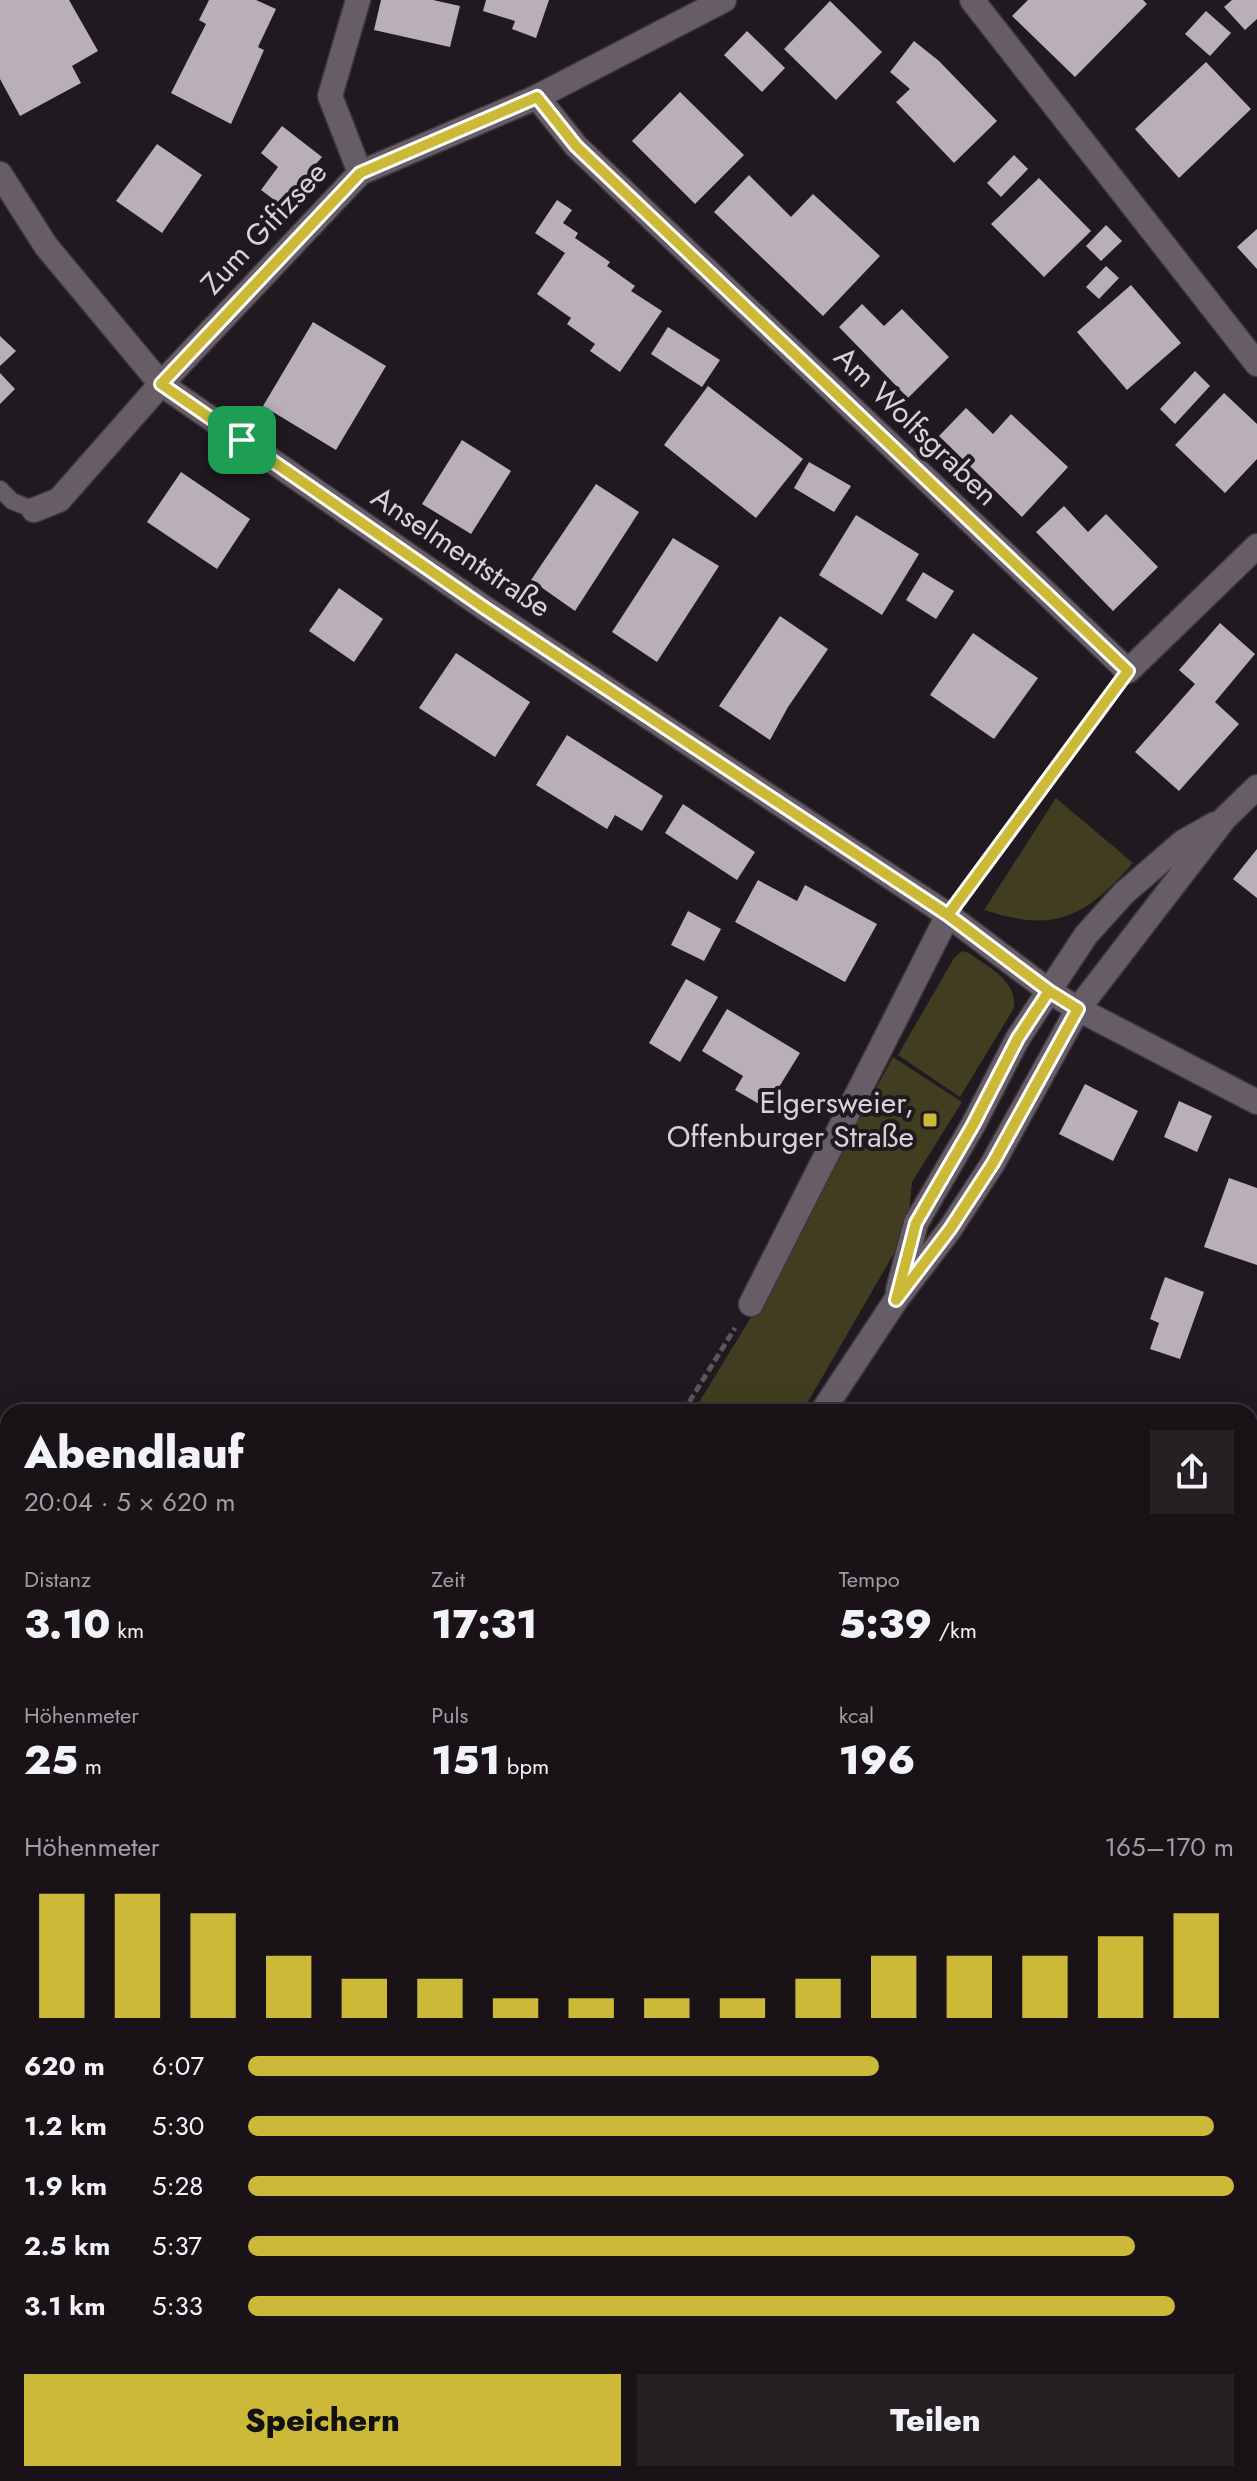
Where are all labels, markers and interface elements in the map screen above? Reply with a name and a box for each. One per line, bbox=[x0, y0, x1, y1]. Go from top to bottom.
street label: Zum Gifizsee bbox=[191, 152, 337, 304]
street label: Am Wolfsgraben bbox=[825, 336, 1008, 515]
pin bbox=[208, 406, 276, 474]
icon: arrive bbox=[220, 418, 264, 462]
street label: Anselmentstraße bbox=[363, 476, 560, 628]
place label: Elgersweier, Offenburger Straße bbox=[667, 1081, 914, 1158]
marker: Elgersweier, Offenburger Straße bbox=[921, 1111, 939, 1129]
text: Abendlauf bbox=[24, 1421, 244, 1485]
button: share bbox=[1150, 1430, 1234, 1514]
text: 20:04 · 5 × 620 m bbox=[24, 1483, 236, 1521]
text: Distanz bbox=[24, 1563, 91, 1595]
text: Zeit bbox=[431, 1563, 465, 1595]
text: Tempo bbox=[839, 1563, 900, 1595]
text: 3.10 bbox=[24, 1595, 111, 1653]
text: 17:31 bbox=[431, 1595, 537, 1653]
text: 5:39 bbox=[839, 1595, 932, 1653]
text: km bbox=[111, 1614, 144, 1646]
text: /km bbox=[932, 1614, 977, 1646]
text: Höhenmeter bbox=[24, 1699, 139, 1731]
text: Puls bbox=[431, 1699, 468, 1731]
text: kcal bbox=[839, 1699, 874, 1731]
text: 25 bbox=[24, 1731, 78, 1789]
text: 151 bbox=[431, 1731, 500, 1789]
text: 196 bbox=[839, 1731, 916, 1789]
text: m bbox=[78, 1750, 102, 1782]
text: bpm bbox=[500, 1750, 549, 1782]
text: Höhenmeter bbox=[24, 1828, 160, 1866]
text: 165–170 m bbox=[1104, 1828, 1234, 1866]
text: 620 m bbox=[24, 2047, 105, 2085]
text: 6:07 bbox=[152, 2047, 204, 2085]
text: 1.2 km bbox=[24, 2107, 107, 2145]
text: 5:30 bbox=[152, 2107, 204, 2145]
text: 1.9 km bbox=[24, 2167, 107, 2205]
text: 5:28 bbox=[152, 2167, 203, 2205]
text: 2.5 km bbox=[24, 2227, 110, 2265]
text: 5:37 bbox=[152, 2227, 202, 2265]
text: 3.1 km bbox=[24, 2287, 105, 2325]
text: 5:33 bbox=[152, 2287, 203, 2325]
button: Speichern bbox=[24, 2374, 621, 2466]
button: Teilen bbox=[637, 2374, 1234, 2466]

